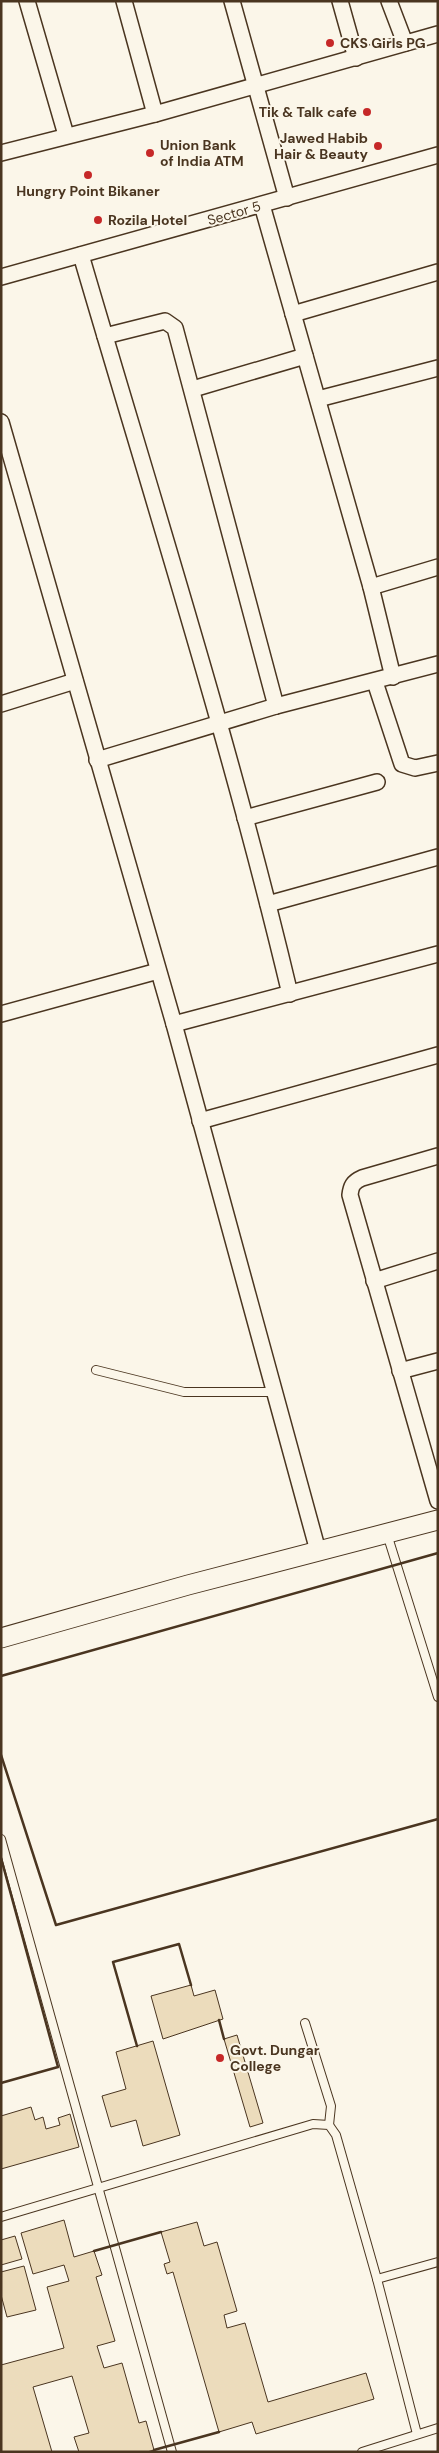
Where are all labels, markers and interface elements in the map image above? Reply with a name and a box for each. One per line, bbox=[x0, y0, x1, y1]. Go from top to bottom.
place label: CKS Girls PG bbox=[340, 34, 426, 52]
marker: CKS Girls PG bbox=[324, 37, 336, 49]
place label: Tik & Talk cafe bbox=[259, 103, 357, 121]
marker: Tik & Talk cafe bbox=[361, 106, 373, 118]
place label: Jawed Habib Hair & Beauty bbox=[274, 129, 369, 163]
place label: Union Bank of India ATM bbox=[160, 136, 244, 170]
marker: Jawed Habib Hair & Beauty bbox=[372, 140, 384, 152]
marker: Union Bank of India ATM bbox=[144, 147, 156, 159]
marker: Hungry Point Bikaner bbox=[82, 169, 94, 181]
place label: Hungry Point Bikaner bbox=[16, 182, 160, 200]
street label: Sector 5 bbox=[205, 197, 263, 229]
place label: Rozila Hotel bbox=[108, 211, 187, 229]
marker: Rozila Hotel bbox=[92, 214, 104, 226]
place label: Govt. Dungar College bbox=[230, 2041, 320, 2075]
marker: Govt. Dungar College bbox=[214, 2052, 226, 2064]

